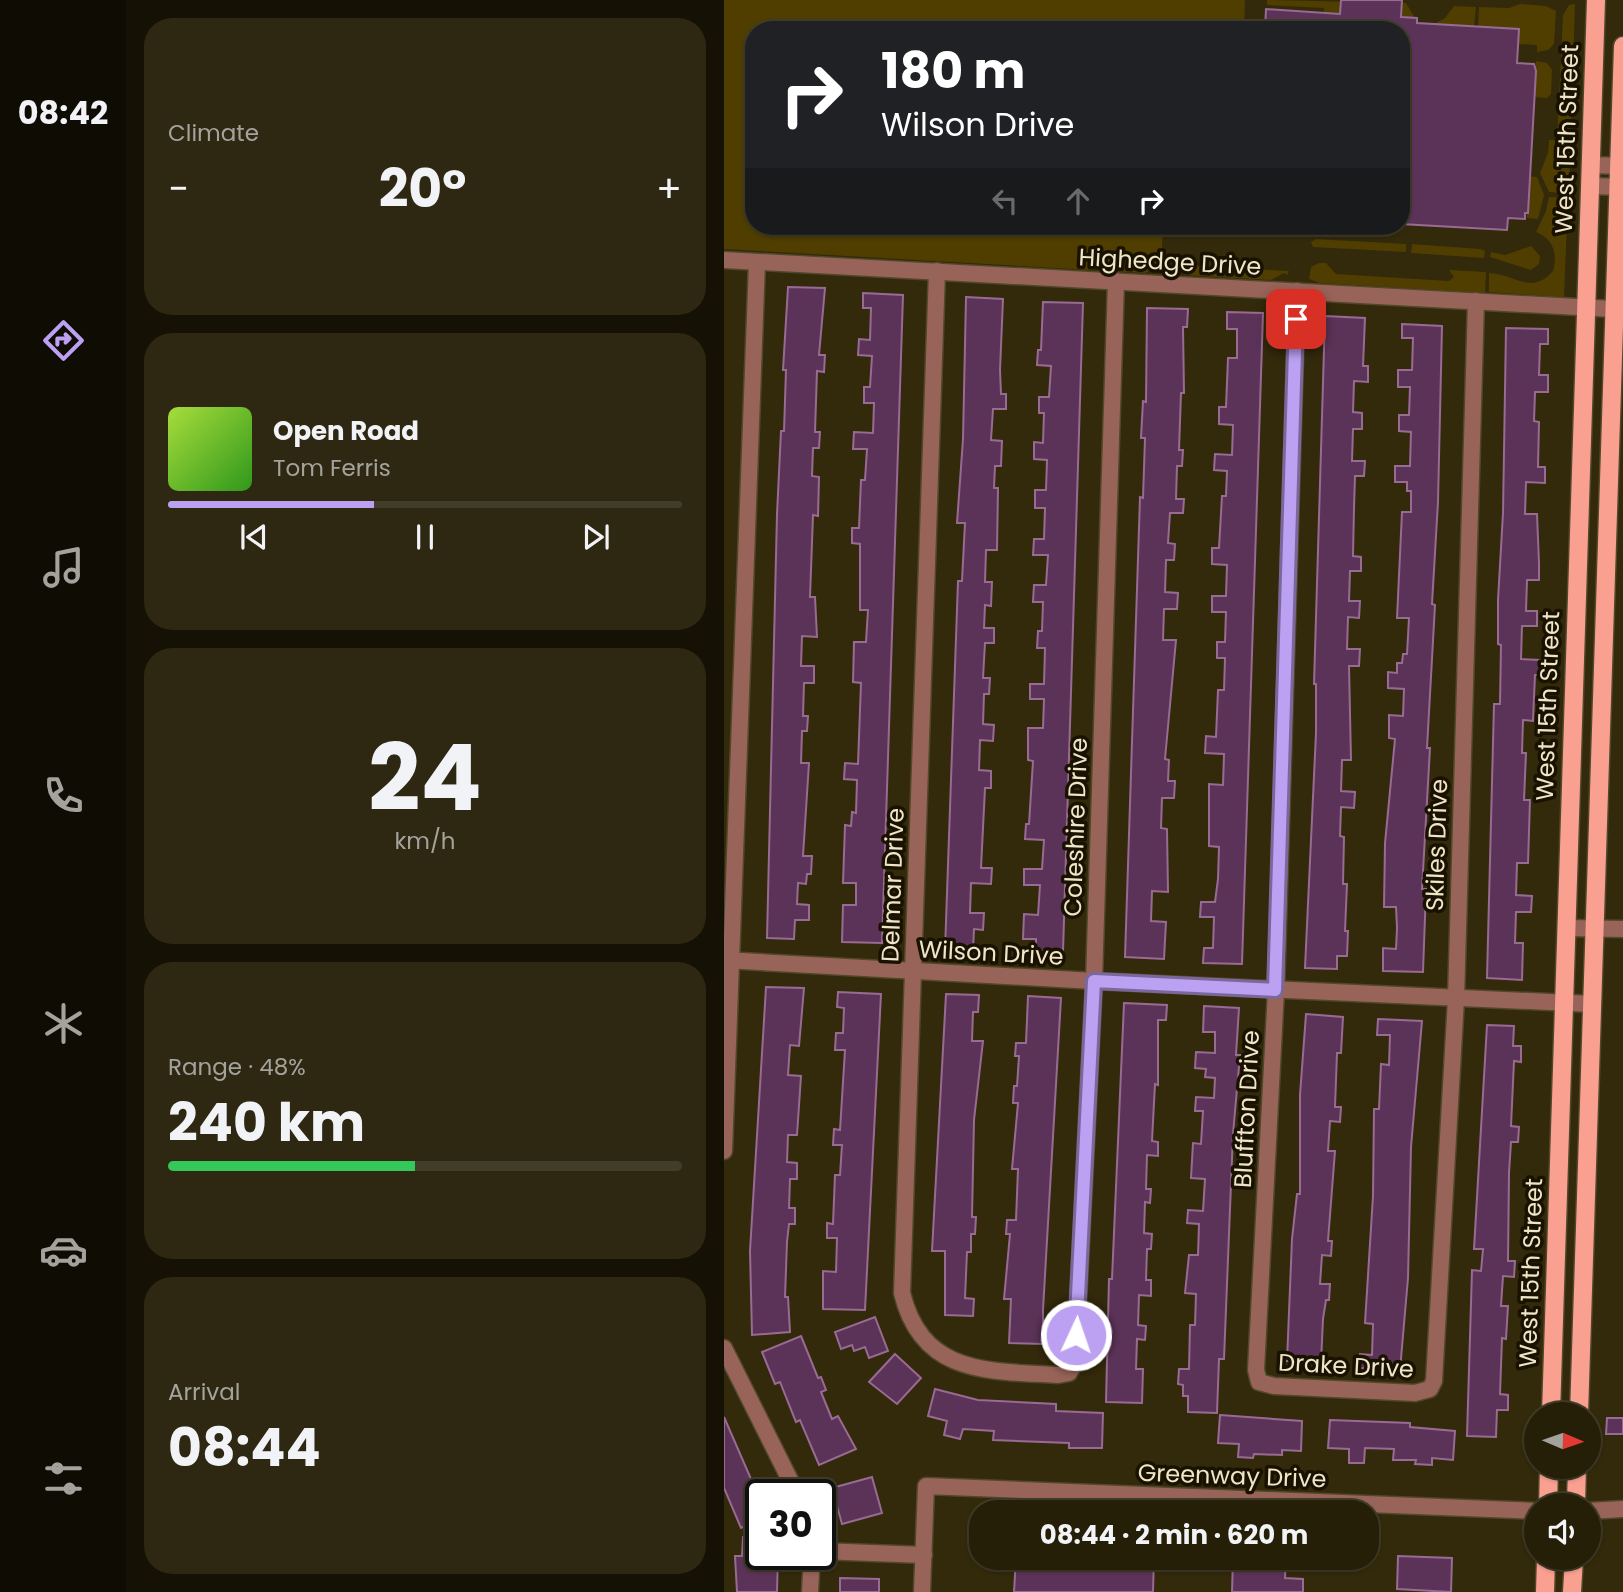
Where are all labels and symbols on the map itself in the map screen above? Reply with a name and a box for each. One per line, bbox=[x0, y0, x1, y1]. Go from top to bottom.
street label: West 15th Street bbox=[1547, 44, 1586, 234]
street label: Highedge Drive bbox=[1078, 240, 1262, 283]
pin bbox=[1266, 289, 1326, 349]
street label: West 15th Street bbox=[1528, 611, 1567, 801]
street label: Coleshire Drive bbox=[1056, 737, 1095, 917]
street label: Skiles Drive bbox=[1418, 778, 1455, 912]
street label: Delmar Drive bbox=[873, 807, 912, 963]
street label: Wilson Drive bbox=[918, 932, 1064, 973]
street label: Bluffton Drive bbox=[1226, 1029, 1267, 1189]
street label: West 15th Street bbox=[1511, 1178, 1550, 1368]
position arrow bbox=[1039, 1298, 1113, 1372]
street label: Drake Drive bbox=[1277, 1345, 1415, 1386]
north arrow bbox=[1524, 1402, 1601, 1479]
street label: Greenway Drive bbox=[1137, 1456, 1327, 1495]
speed limit sign: 30 bbox=[745, 1479, 836, 1570]

